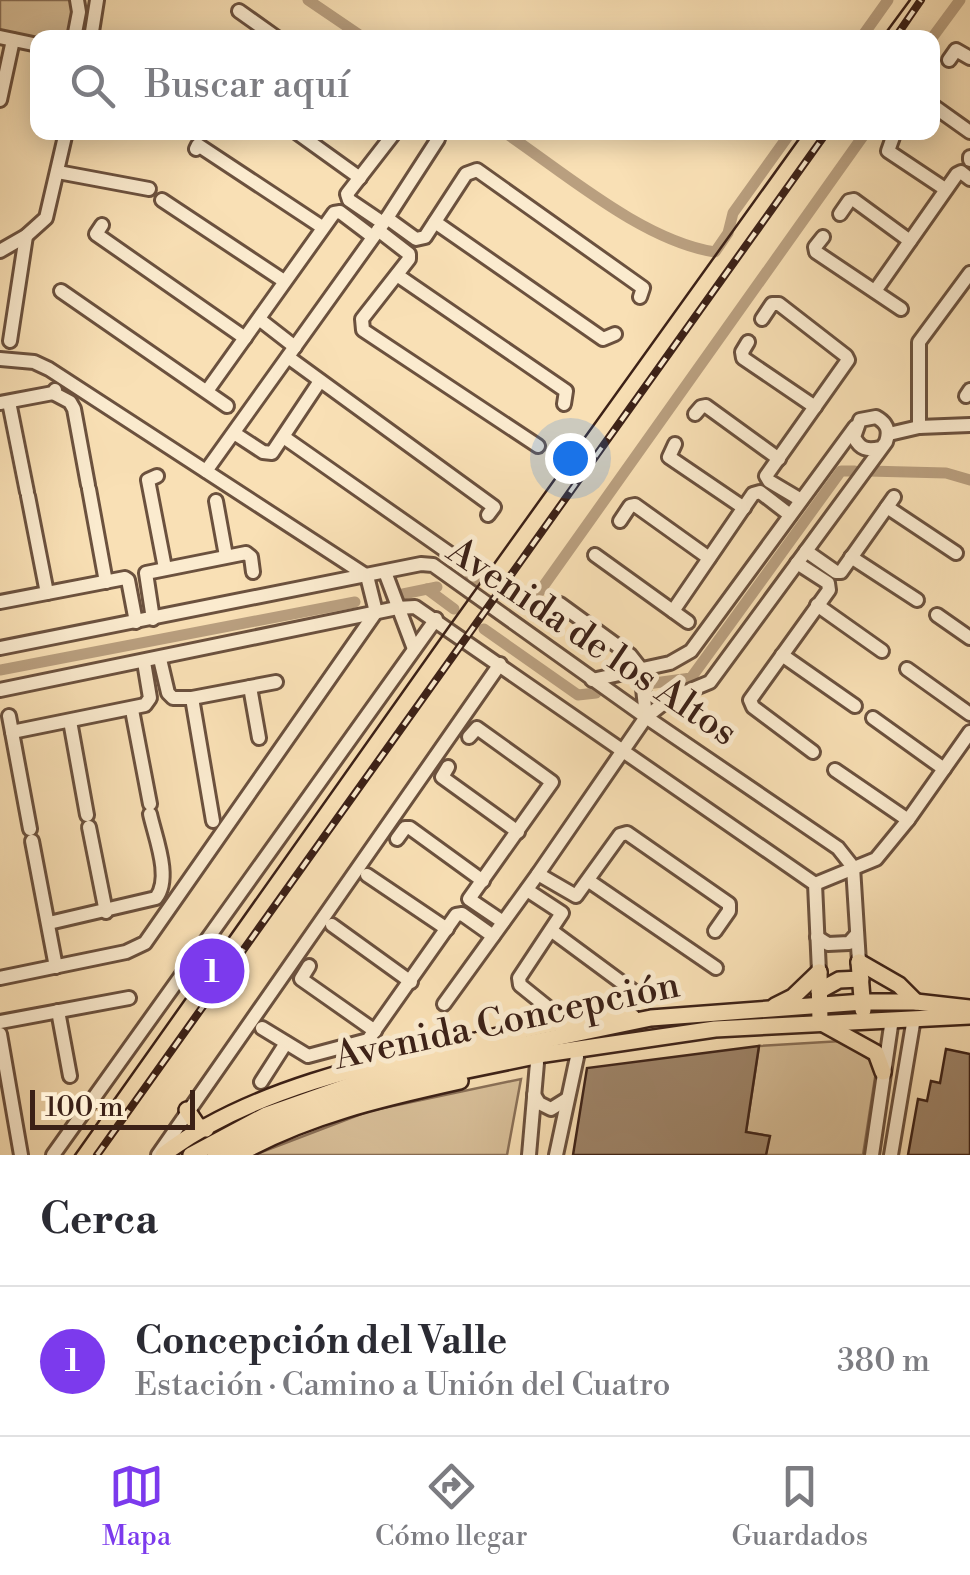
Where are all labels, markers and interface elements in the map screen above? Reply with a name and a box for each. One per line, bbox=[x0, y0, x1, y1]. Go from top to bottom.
search box bbox=[30, 30, 940, 140]
icon: search bbox=[65, 58, 120, 113]
text: Buscar aquí bbox=[145, 62, 350, 109]
your location bbox=[545, 433, 596, 484]
street label: Avenida de los Altos bbox=[437, 527, 746, 756]
pin: 1 bbox=[180, 934, 244, 1008]
street label: Avenida Concepción bbox=[329, 961, 684, 1081]
scale bar bbox=[30, 1085, 195, 1130]
text: 100 m bbox=[45, 1090, 124, 1125]
text: Cerca bbox=[40, 1194, 158, 1247]
text: Concepción del Valle bbox=[135, 1318, 507, 1365]
text: 1 bbox=[65, 1341, 80, 1381]
text: 380 m bbox=[837, 1341, 930, 1381]
text: Estación · Camino a Unión del Cuatro bbox=[135, 1365, 671, 1405]
tab: Mapa bbox=[102, 1459, 171, 1554]
tab: Cómo llegar bbox=[375, 1459, 528, 1554]
tab: Guardados bbox=[731, 1459, 868, 1554]

